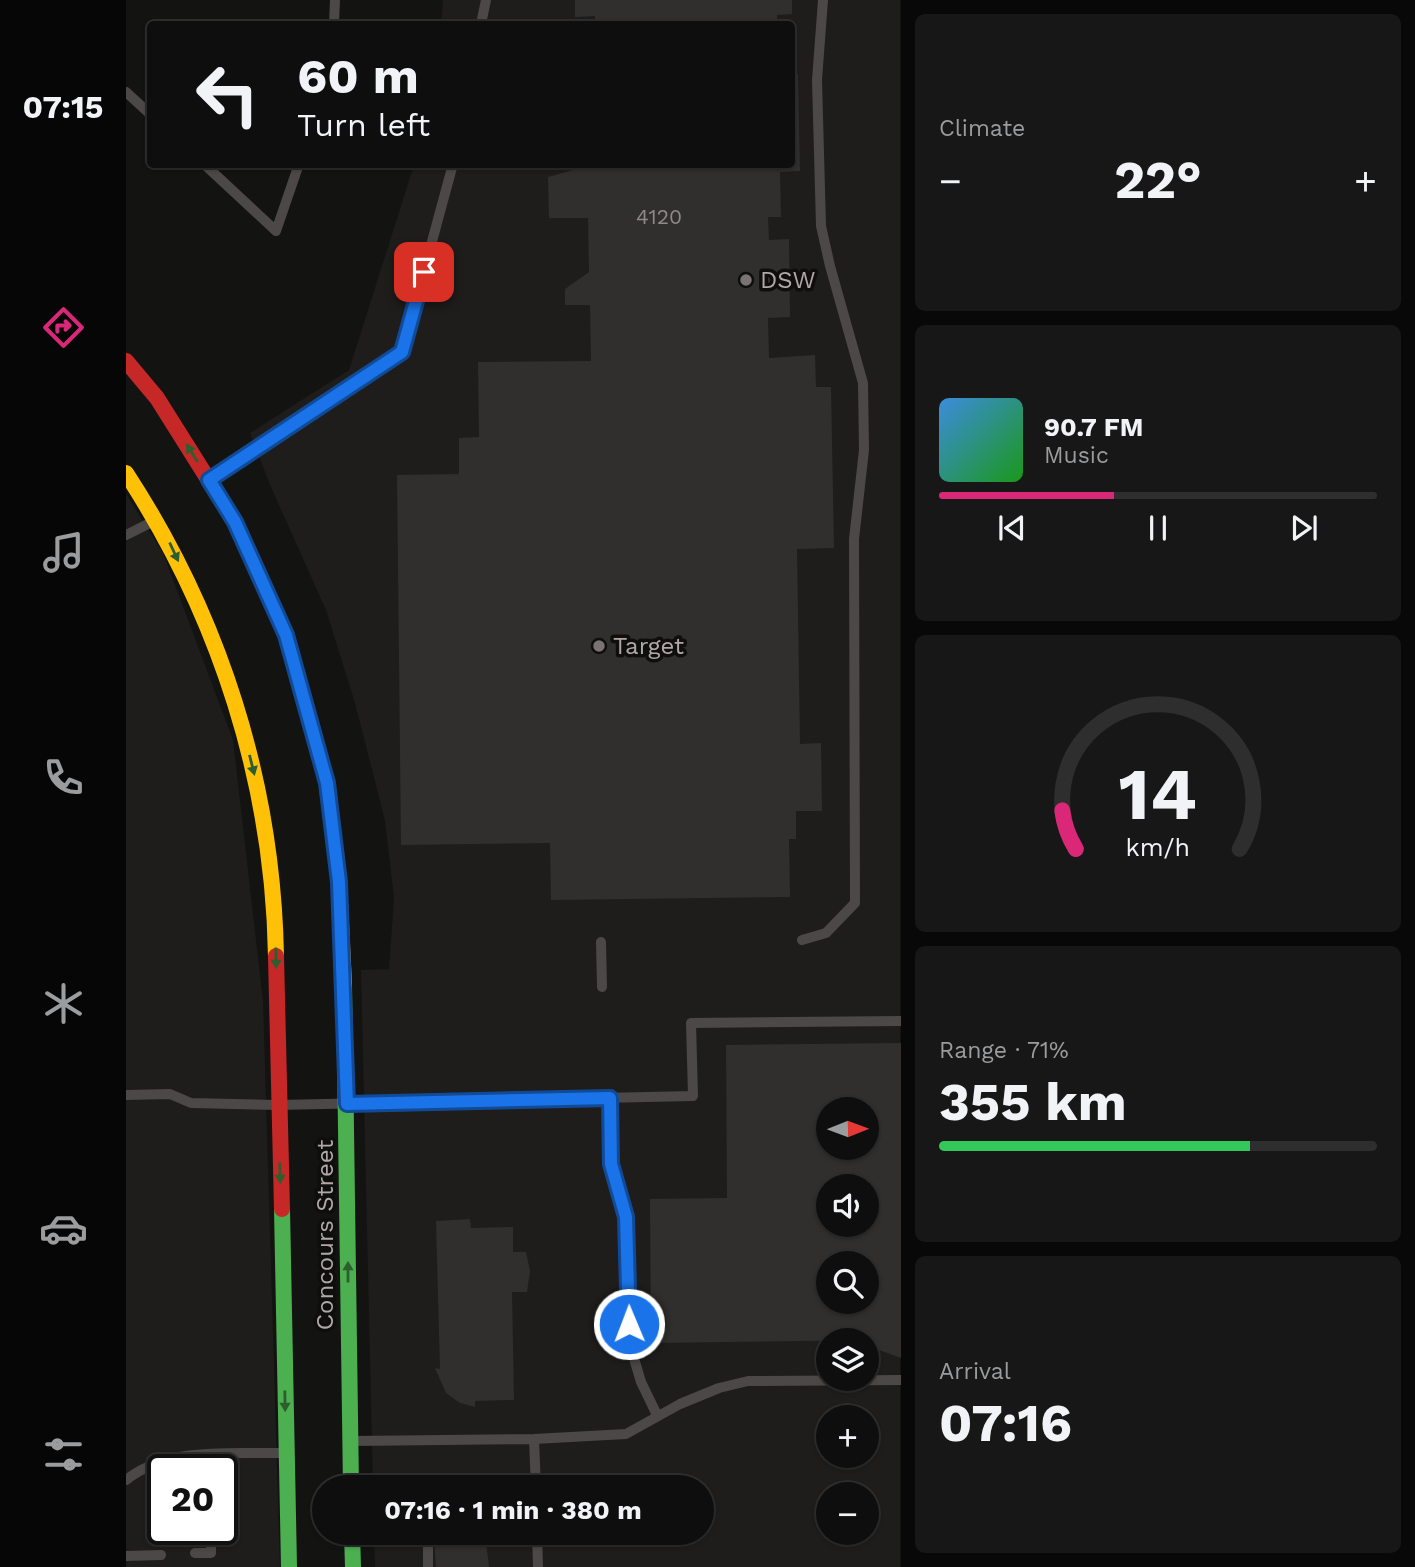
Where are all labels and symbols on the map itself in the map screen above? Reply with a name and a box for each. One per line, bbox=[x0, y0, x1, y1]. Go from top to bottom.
house number: 4120 bbox=[636, 204, 682, 229]
pin bbox=[394, 242, 454, 302]
place label: DSW bbox=[760, 266, 816, 294]
marker: DSW bbox=[738, 272, 754, 288]
one-way arrow bbox=[185, 443, 198, 463]
one-way arrow bbox=[168, 542, 179, 562]
place label: Target bbox=[613, 632, 684, 660]
marker: Target bbox=[591, 638, 607, 654]
one-way arrow bbox=[247, 754, 258, 776]
one-way arrow bbox=[270, 947, 282, 969]
north arrow bbox=[816, 1097, 878, 1160]
street label: Concours Street bbox=[311, 1140, 339, 1330]
one-way arrow bbox=[274, 1163, 286, 1185]
one-way arrow bbox=[343, 1261, 354, 1283]
position arrow bbox=[592, 1287, 666, 1361]
one-way arrow bbox=[279, 1390, 291, 1412]
speed limit sign: 20 bbox=[147, 1454, 238, 1545]

